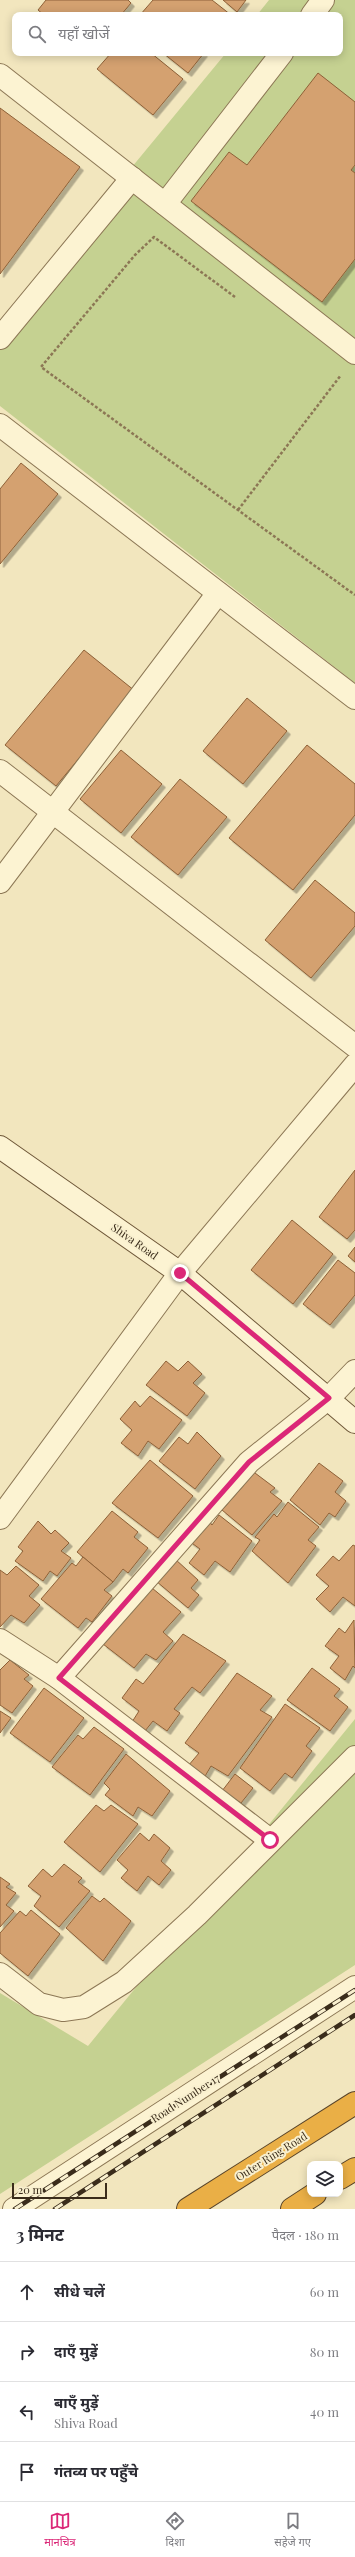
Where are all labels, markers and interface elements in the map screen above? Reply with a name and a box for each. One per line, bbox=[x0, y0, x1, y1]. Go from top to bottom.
search box bbox=[12, 12, 343, 56]
icon: search bbox=[26, 23, 48, 45]
text: यहाँ खोजें bbox=[58, 23, 110, 43]
street label: Shiva Road bbox=[109, 1219, 162, 1263]
route end bbox=[171, 1264, 189, 1282]
route start bbox=[261, 1831, 279, 1849]
street label: Road Number 17 bbox=[148, 2070, 223, 2126]
street label: Outer Ring Road bbox=[232, 2128, 310, 2184]
map controls bbox=[307, 2161, 343, 2197]
button: layers bbox=[307, 2161, 343, 2197]
scale bar bbox=[12, 2181, 107, 2200]
text: 20 m bbox=[18, 2182, 42, 2197]
text: 3 मिनट bbox=[16, 2223, 64, 2245]
text: पैदल · 180 m bbox=[272, 2226, 339, 2243]
icon: ahead bbox=[16, 2281, 38, 2303]
text: सीधे चलें bbox=[54, 2281, 105, 2301]
text: 60 m bbox=[310, 2283, 339, 2300]
icon: right bbox=[16, 2341, 38, 2363]
text: दाएँ मुड़ें bbox=[54, 2341, 98, 2361]
text: 80 m bbox=[310, 2343, 339, 2360]
text: बाएँ मुड़ें bbox=[54, 2392, 99, 2412]
icon: left bbox=[16, 2401, 38, 2423]
text: 40 m bbox=[310, 2403, 339, 2420]
text: Shiva Road bbox=[54, 2414, 118, 2431]
icon: arrive bbox=[16, 2461, 38, 2483]
text: गंतव्य पर पहुँचे bbox=[54, 2461, 138, 2481]
tab: मानचित्र bbox=[44, 2510, 76, 2550]
tab: दिशा bbox=[164, 2510, 186, 2550]
tab: सहेजे गए bbox=[274, 2510, 311, 2550]

